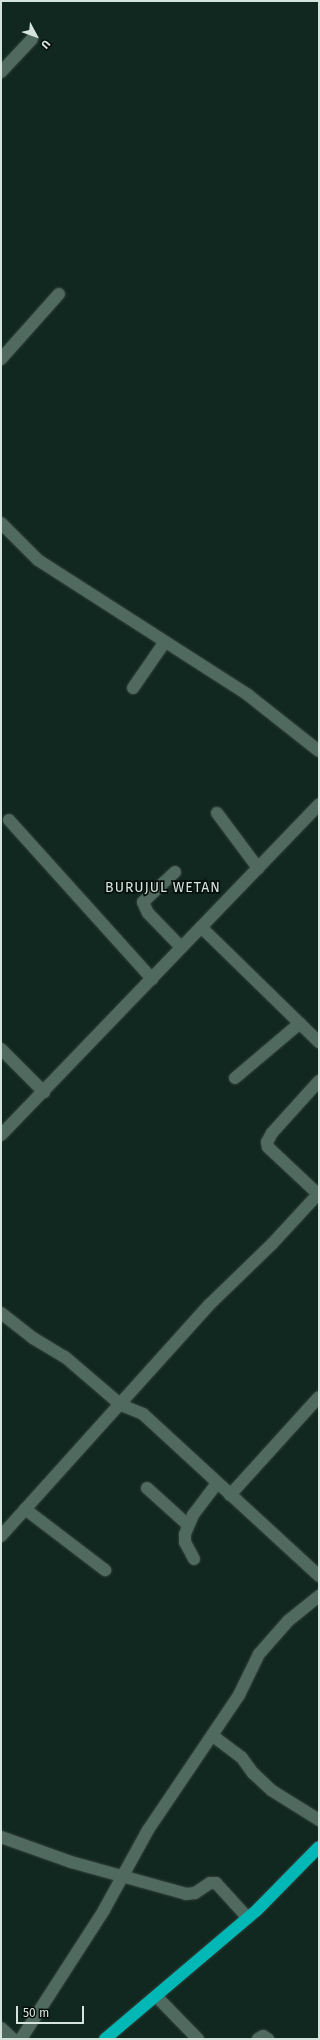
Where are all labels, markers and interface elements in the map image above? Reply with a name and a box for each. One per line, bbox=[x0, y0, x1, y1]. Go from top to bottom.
north arrow bbox=[16, 16, 56, 56]
text: U bbox=[38, 37, 53, 51]
district label: BURUJUL WETAN bbox=[105, 880, 221, 896]
scale bar bbox=[18, 1998, 86, 2024]
text: 50 m bbox=[23, 2006, 49, 2020]

